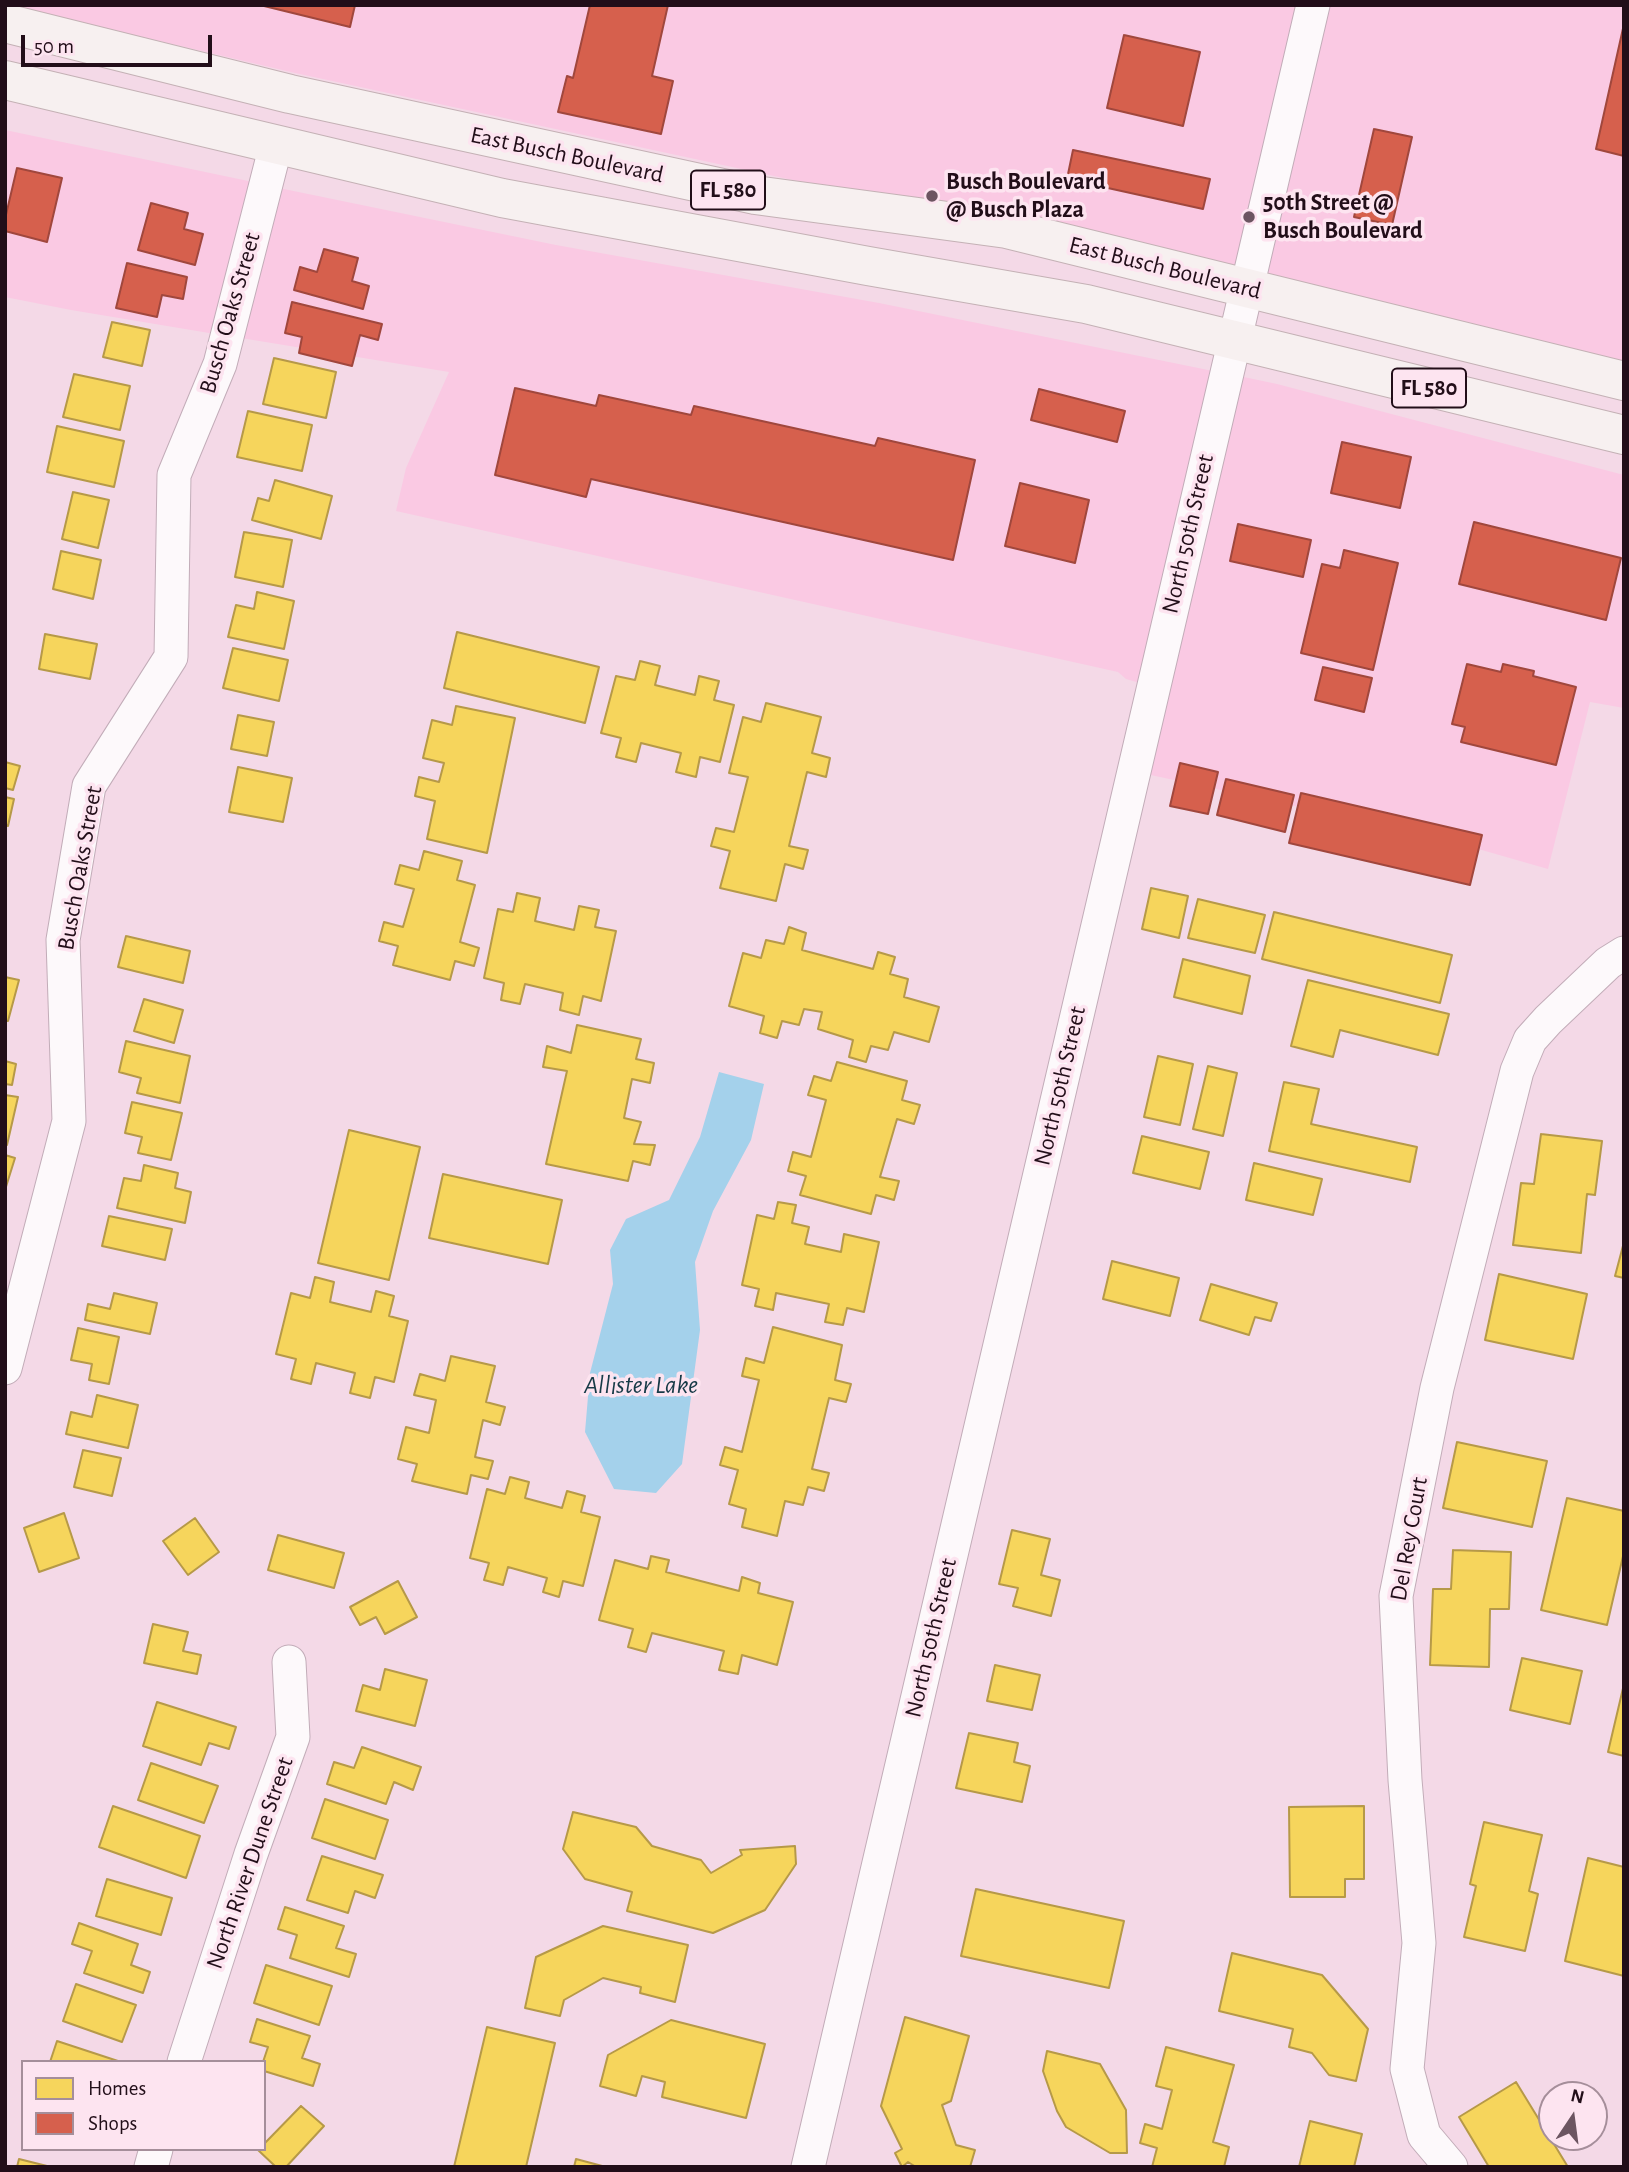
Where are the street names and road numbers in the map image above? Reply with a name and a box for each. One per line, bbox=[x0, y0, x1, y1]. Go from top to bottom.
street label: East Busch Boulevard bbox=[468, 120, 666, 190]
road number: FL 580 bbox=[691, 170, 765, 210]
street label: Busch Oaks Street bbox=[193, 229, 267, 397]
street label: East Busch Boulevard bbox=[1066, 230, 1264, 306]
road number: FL 580 bbox=[1392, 368, 1466, 408]
street label: North 50th Street bbox=[1156, 452, 1220, 616]
street label: Busch Oaks Street bbox=[51, 784, 109, 952]
street label: North 50th Street bbox=[1028, 1004, 1092, 1168]
street label: Del Rey Court bbox=[1384, 1475, 1434, 1603]
street label: North 50th Street bbox=[899, 1556, 963, 1720]
street label: North River Dune Street bbox=[200, 1753, 300, 1973]

